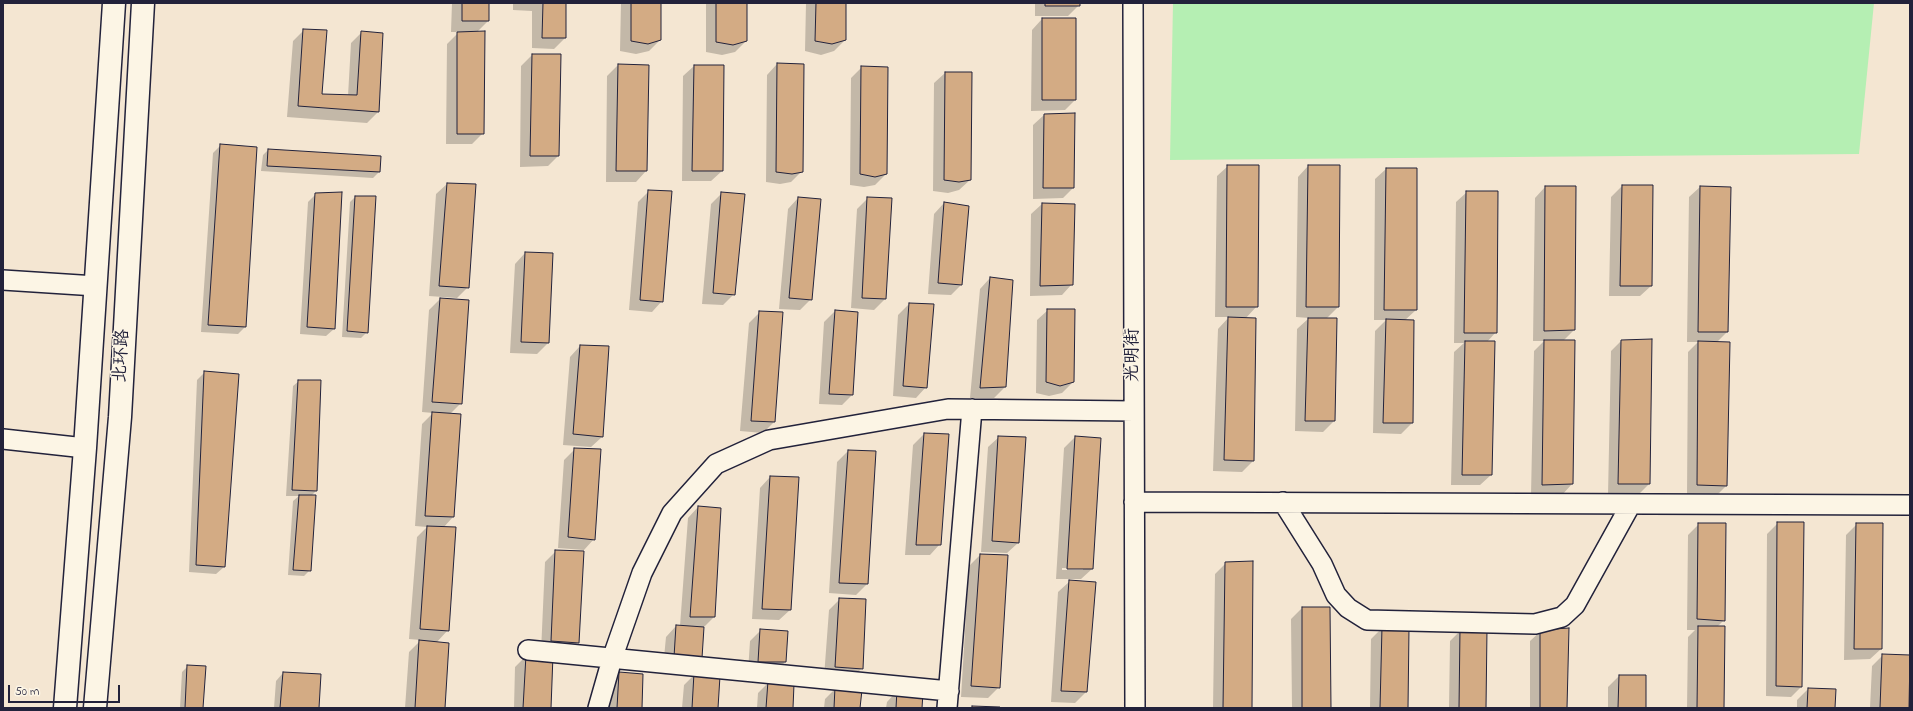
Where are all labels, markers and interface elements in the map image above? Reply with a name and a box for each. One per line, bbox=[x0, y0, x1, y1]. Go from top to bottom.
street label: 北环路 bbox=[111, 328, 135, 384]
street label: 光明街 bbox=[1123, 328, 1145, 382]
scale bar bbox=[10, 677, 122, 703]
text: 50 m bbox=[15, 683, 39, 701]

